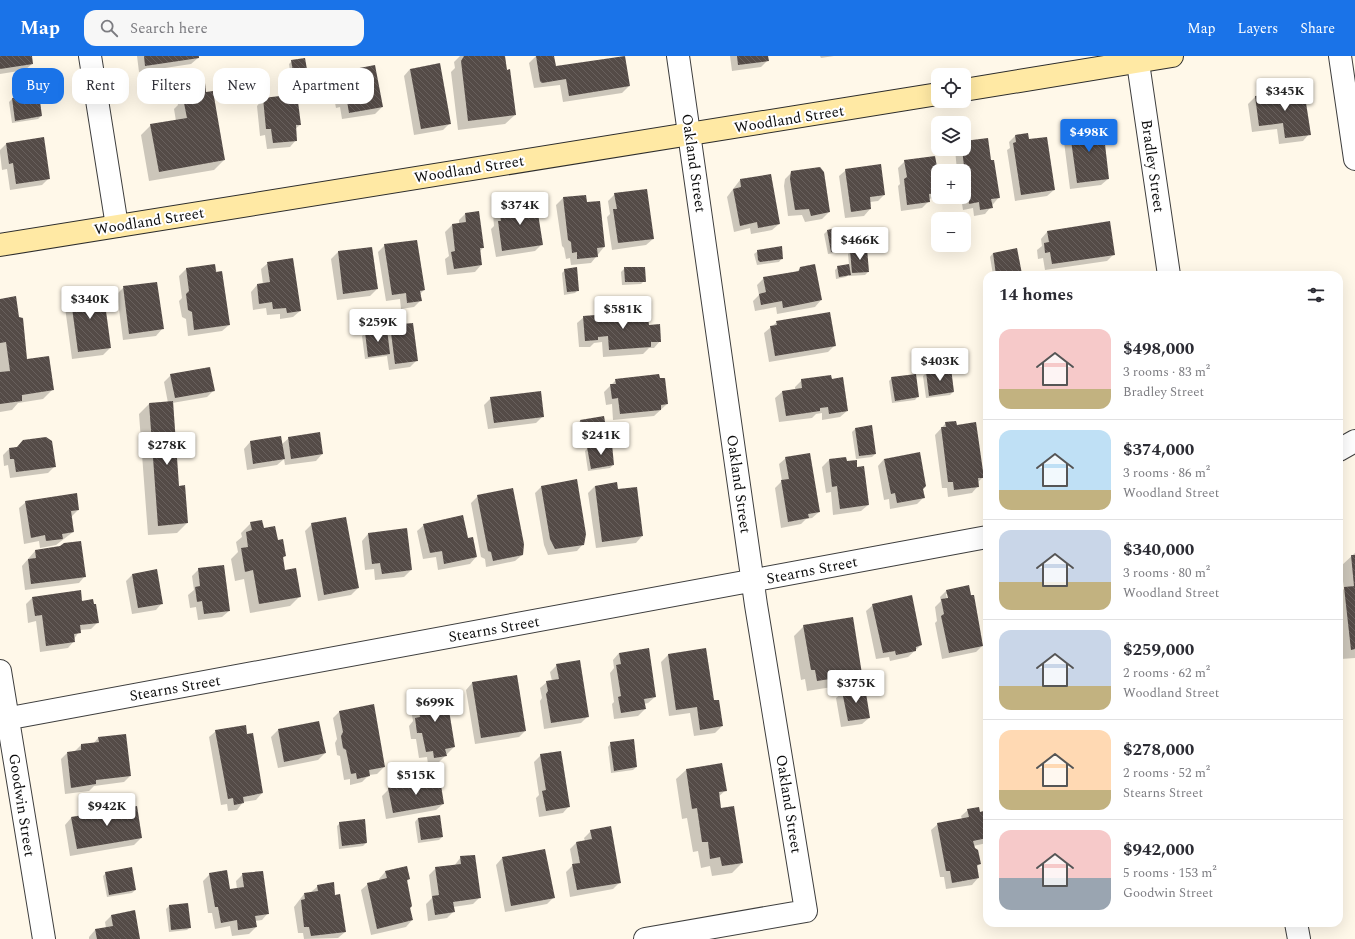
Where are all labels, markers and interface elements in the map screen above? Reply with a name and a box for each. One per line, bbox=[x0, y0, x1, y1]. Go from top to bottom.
search box bbox=[84, 10, 364, 46]
text: Map bbox=[20, 14, 60, 43]
icon: search bbox=[98, 17, 120, 39]
text: Search here bbox=[130, 17, 208, 40]
text: Map bbox=[1187, 18, 1216, 39]
text: Layers bbox=[1238, 18, 1278, 39]
text: Share bbox=[1300, 18, 1335, 39]
chip: Buy bbox=[12, 68, 64, 104]
chip: Rent bbox=[72, 68, 129, 104]
chip: Filters bbox=[137, 68, 205, 104]
chip: New bbox=[213, 68, 270, 104]
chip: Apartment bbox=[278, 68, 374, 104]
map controls bbox=[931, 68, 971, 252]
button: locate bbox=[931, 68, 971, 108]
pin: $345K bbox=[1257, 78, 1313, 112]
text: $345K bbox=[1265, 81, 1305, 101]
street label: Woodland Street bbox=[732, 99, 846, 140]
street label: Oakland Street bbox=[675, 112, 712, 214]
button: layers bbox=[931, 116, 971, 156]
street label: Bradley Street bbox=[1135, 118, 1170, 214]
pin: $498K bbox=[1061, 119, 1117, 153]
text: $498K bbox=[1069, 122, 1109, 142]
street label: Woodland Street bbox=[412, 149, 526, 190]
button: + bbox=[931, 164, 971, 204]
pin: $374K bbox=[492, 192, 548, 226]
text: $374K bbox=[500, 195, 540, 215]
street label: Woodland Street bbox=[92, 201, 206, 242]
button: − bbox=[931, 212, 971, 252]
pin: $466K bbox=[832, 227, 888, 261]
text: $466K bbox=[840, 230, 880, 250]
text: 14 homes bbox=[999, 282, 1073, 308]
icon: filters bbox=[1305, 284, 1327, 306]
pin: $340K bbox=[62, 286, 118, 320]
text: $340K bbox=[70, 289, 110, 309]
pin: $581K bbox=[595, 296, 651, 330]
text: $581K bbox=[603, 299, 643, 319]
pin: $259K bbox=[350, 309, 406, 343]
text: $259K bbox=[358, 312, 398, 332]
text: $498,000 bbox=[1123, 336, 1194, 362]
icon: home bbox=[1031, 345, 1079, 393]
pin: $403K bbox=[912, 348, 968, 382]
text: $403K bbox=[920, 351, 960, 371]
text: 3 rooms · 83 m² bbox=[1123, 362, 1210, 382]
text: Bradley Street bbox=[1123, 382, 1204, 402]
pin: $241K bbox=[573, 422, 629, 456]
text: $241K bbox=[581, 425, 621, 445]
pin: $278K bbox=[139, 432, 195, 466]
street label: Oakland Street bbox=[720, 433, 757, 535]
text: $278K bbox=[147, 435, 187, 455]
text: $374,000 bbox=[1123, 437, 1194, 463]
icon: home bbox=[1031, 446, 1079, 494]
text: 3 rooms · 86 m² bbox=[1123, 463, 1210, 483]
text: Woodland Street bbox=[1123, 483, 1219, 503]
text: $340,000 bbox=[1123, 537, 1194, 563]
icon: home bbox=[1031, 546, 1079, 594]
street label: Stearns Street bbox=[765, 550, 860, 591]
text: 3 rooms · 80 m² bbox=[1123, 563, 1210, 583]
text: Woodland Street bbox=[1123, 583, 1219, 603]
street label: Stearns Street bbox=[447, 610, 542, 649]
text: $259,000 bbox=[1123, 637, 1194, 663]
icon: home bbox=[1031, 646, 1079, 694]
text: 2 rooms · 62 m² bbox=[1123, 663, 1210, 683]
street label: Stearns Street bbox=[128, 669, 223, 708]
pin: $375K bbox=[828, 670, 884, 704]
text: $375K bbox=[836, 673, 876, 693]
text: Woodland Street bbox=[1123, 683, 1219, 703]
pin: $699K bbox=[407, 689, 463, 723]
text: $699K bbox=[415, 692, 455, 712]
text: $278,000 bbox=[1123, 737, 1194, 763]
icon: home bbox=[1031, 746, 1079, 794]
street label: Goodwin Street bbox=[2, 752, 41, 858]
street label: Oakland Street bbox=[769, 753, 808, 855]
pin: $515K bbox=[388, 762, 444, 796]
text: 2 rooms · 52 m² bbox=[1123, 763, 1210, 783]
text: $515K bbox=[396, 765, 436, 785]
text: Stearns Street bbox=[1123, 783, 1203, 803]
pin: $942K bbox=[79, 793, 135, 827]
text: $942K bbox=[87, 796, 127, 816]
text: $942,000 bbox=[1123, 837, 1194, 863]
icon: home bbox=[1031, 846, 1079, 894]
text: 5 rooms · 153 m² bbox=[1123, 863, 1217, 883]
text: Goodwin Street bbox=[1123, 883, 1213, 903]

